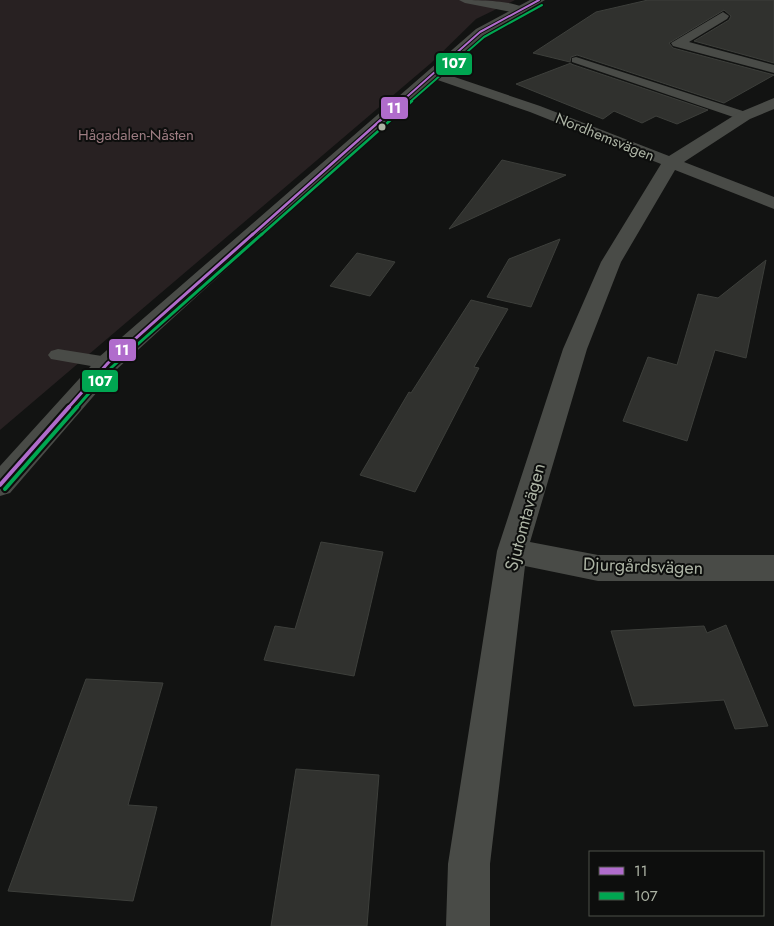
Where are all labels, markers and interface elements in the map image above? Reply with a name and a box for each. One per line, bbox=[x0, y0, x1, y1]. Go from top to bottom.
line badge: 107 bbox=[435, 52, 473, 76]
text: 107 bbox=[442, 53, 467, 73]
line badge: 11 bbox=[380, 96, 409, 120]
text: 11 bbox=[387, 98, 401, 118]
street label: Nordhemsvägen bbox=[552, 107, 658, 167]
unlabelled marker bbox=[377, 122, 387, 132]
park label: Hågadalen-Nåsten bbox=[78, 124, 194, 146]
line badge: 11 bbox=[108, 338, 137, 362]
text: 11 bbox=[115, 340, 129, 360]
line badge: 107 bbox=[81, 369, 119, 393]
text: 107 bbox=[88, 371, 113, 391]
street label: Sjutomtavägen bbox=[498, 460, 552, 574]
street label: Djurgårdsvägen bbox=[582, 551, 704, 581]
legend bbox=[589, 851, 764, 916]
text: 11 bbox=[634, 860, 648, 882]
text: 107 bbox=[634, 885, 658, 907]

